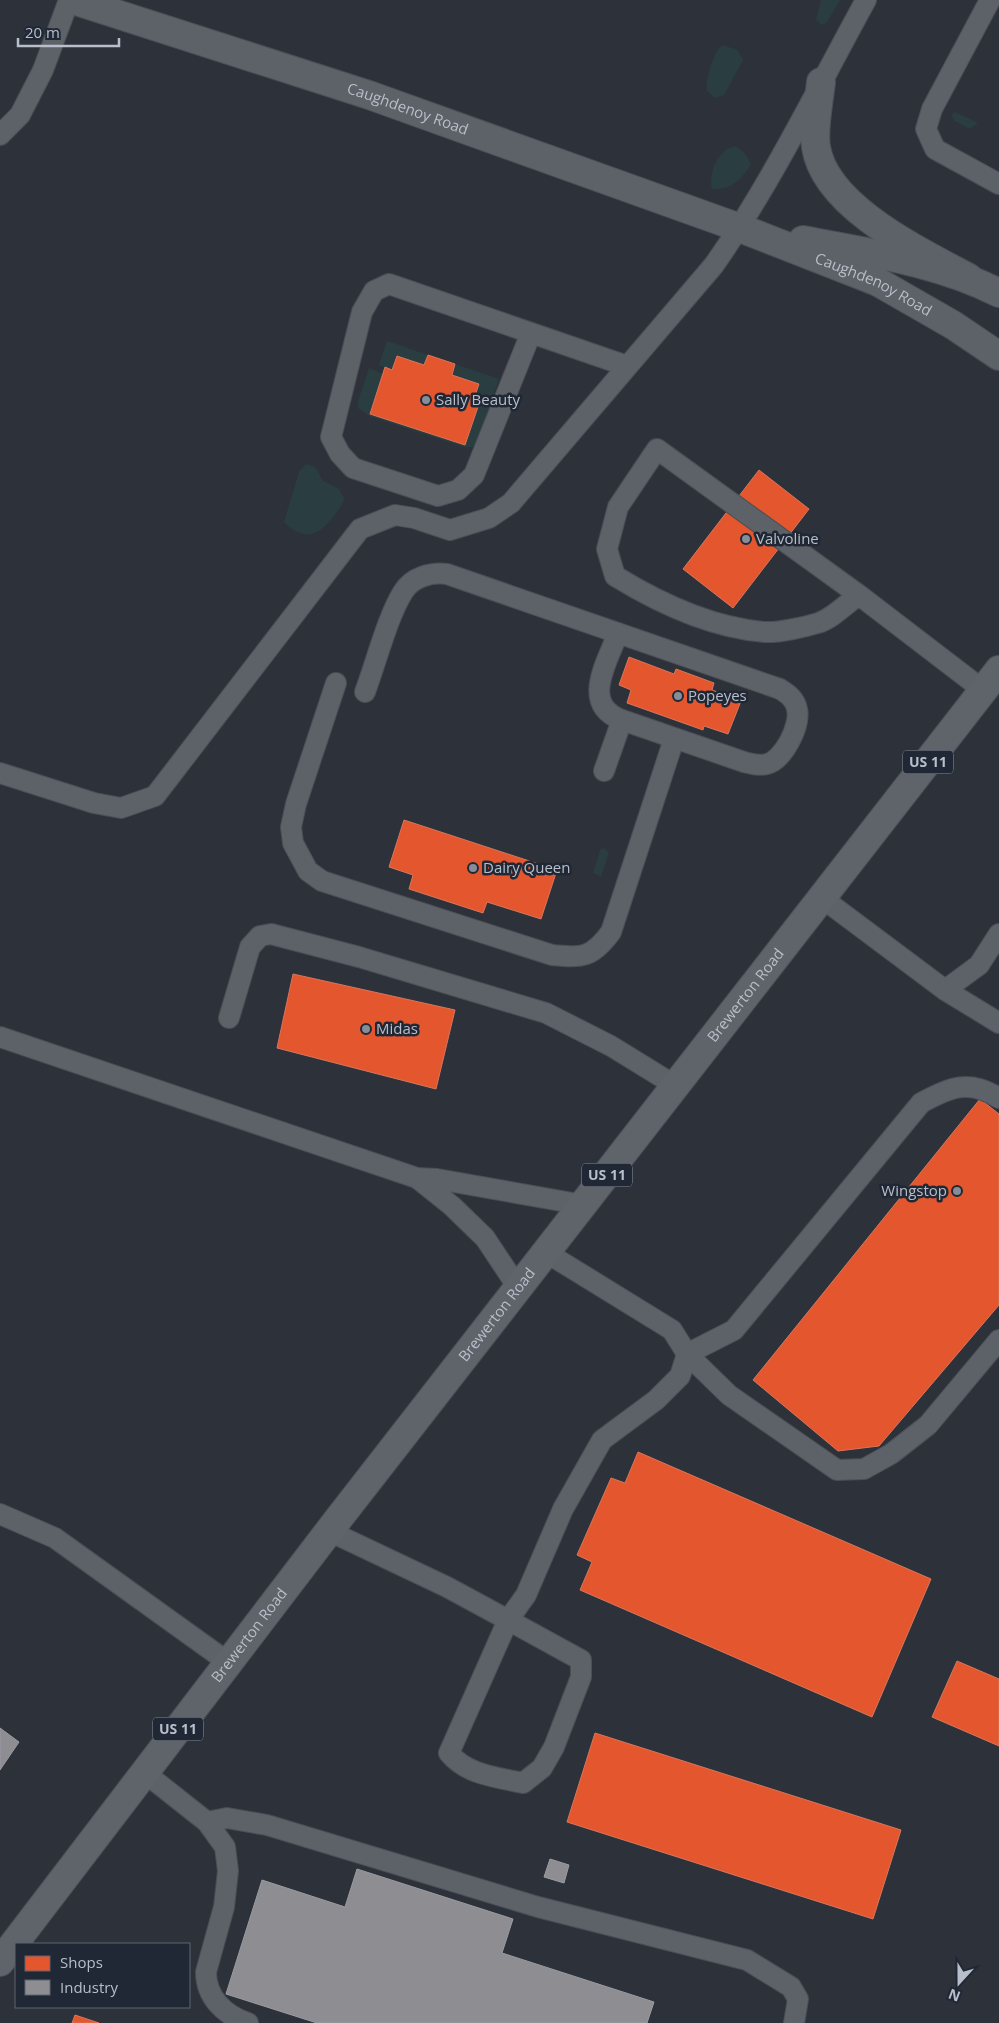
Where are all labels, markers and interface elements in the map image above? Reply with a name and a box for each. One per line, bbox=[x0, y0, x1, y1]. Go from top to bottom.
scale bar bbox=[18, 15, 119, 47]
text: 20 m bbox=[25, 22, 60, 42]
street label: Caughdenoy Road bbox=[345, 78, 471, 139]
street label: Caughdenoy Road bbox=[812, 247, 936, 320]
place label: Sally Beauty bbox=[436, 389, 521, 409]
marker: Sally Beauty bbox=[420, 394, 432, 406]
place label: Valvoline bbox=[756, 528, 819, 548]
marker: Valvoline bbox=[740, 533, 752, 545]
place label: Popeyes bbox=[688, 685, 747, 705]
marker: Popeyes bbox=[672, 690, 684, 702]
road number: US 11 bbox=[903, 750, 953, 774]
place label: Dairy Queen bbox=[483, 857, 570, 877]
marker: Dairy Queen bbox=[467, 862, 479, 874]
street label: Brewerton Road bbox=[702, 944, 788, 1046]
place label: Midas bbox=[376, 1018, 418, 1038]
marker: Midas bbox=[360, 1023, 372, 1035]
road number: US 11 bbox=[582, 1164, 632, 1186]
place label: Wingstop bbox=[881, 1180, 947, 1200]
marker: Wingstop bbox=[951, 1185, 963, 1197]
street label: Brewerton Road bbox=[453, 1263, 539, 1365]
street label: Brewerton Road bbox=[206, 1583, 291, 1686]
road number: US 11 bbox=[153, 1718, 203, 1740]
legend bbox=[15, 1943, 190, 2008]
text: Shops bbox=[60, 1952, 103, 1972]
north arrow bbox=[934, 1958, 984, 2008]
text: Industry bbox=[60, 1977, 118, 1997]
text: N bbox=[945, 1985, 963, 2007]

